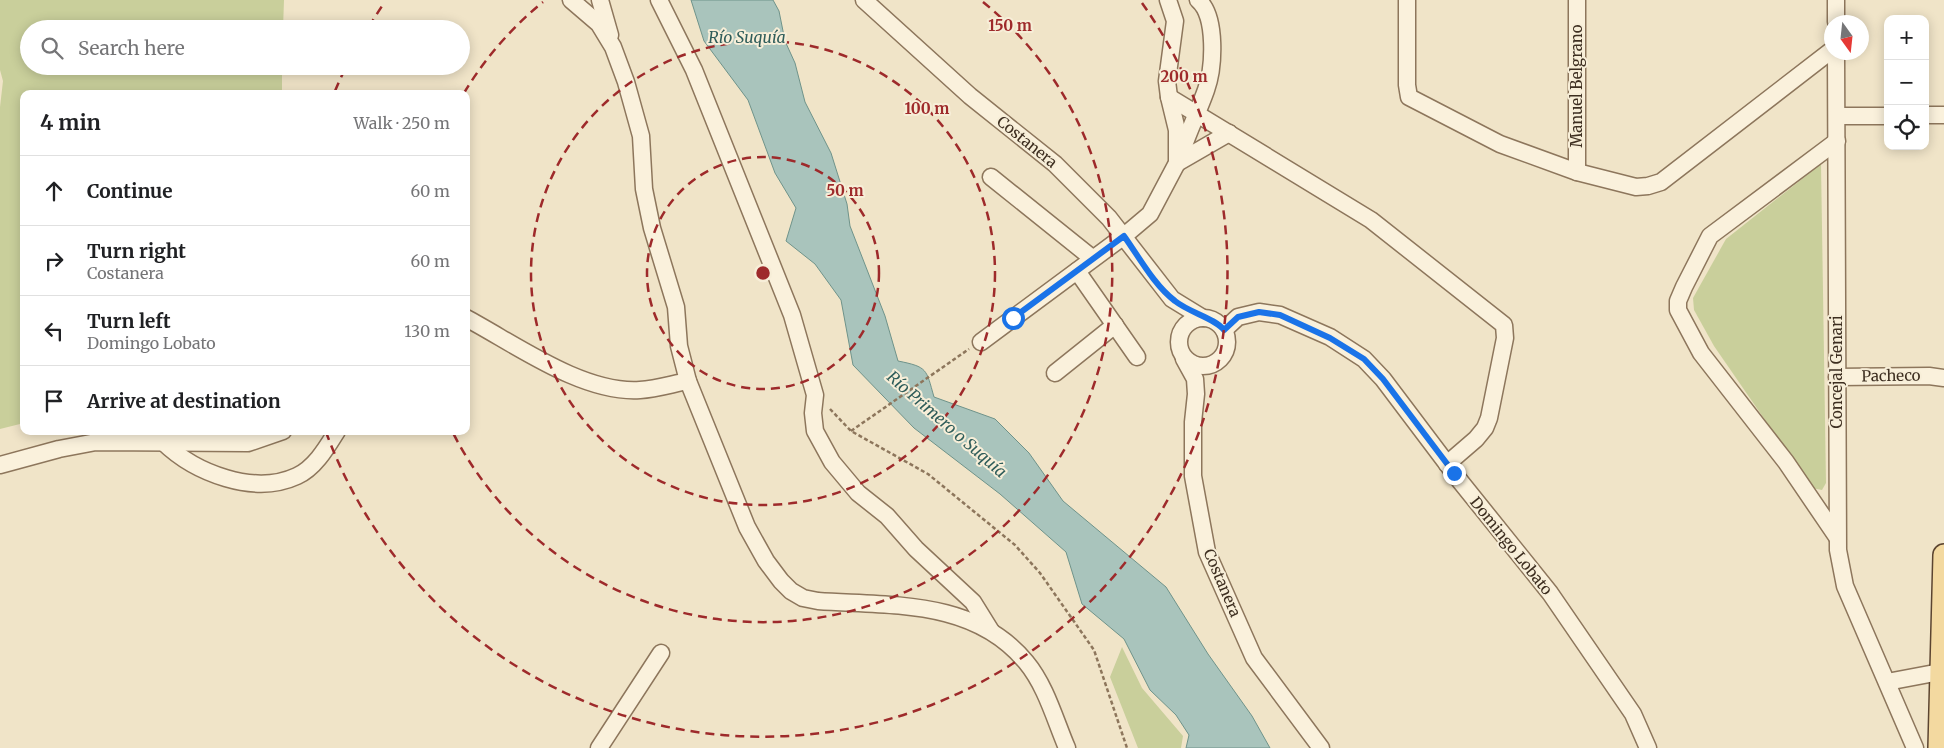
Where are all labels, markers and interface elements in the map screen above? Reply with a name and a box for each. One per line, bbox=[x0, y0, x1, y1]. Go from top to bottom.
north arrow bbox=[1824, 15, 1869, 60]
map controls bbox=[1884, 15, 1929, 150]
button: + bbox=[1884, 15, 1929, 60]
text: 150 m bbox=[988, 16, 1032, 35]
search box bbox=[20, 20, 470, 75]
street label: Manuel Belgrano bbox=[1567, 24, 1586, 148]
water label: Río Suquía bbox=[708, 27, 786, 47]
icon: search bbox=[38, 34, 66, 62]
text: Search here bbox=[78, 36, 185, 60]
button: − bbox=[1884, 60, 1929, 105]
text: 200 m bbox=[1160, 67, 1208, 86]
text: 100 m bbox=[905, 99, 949, 118]
button: locate bbox=[1884, 105, 1929, 150]
text: 4 min bbox=[40, 109, 101, 136]
street label: Costanera bbox=[993, 112, 1061, 172]
text: Walk · 250 m bbox=[354, 113, 450, 133]
icon: ahead bbox=[40, 177, 68, 205]
text: Continue bbox=[87, 179, 173, 203]
text: 60 m bbox=[410, 181, 450, 201]
text: 50 m bbox=[826, 181, 864, 200]
text: Turn right bbox=[87, 239, 186, 263]
icon: right bbox=[40, 247, 68, 275]
text: 60 m bbox=[410, 251, 450, 271]
text: Costanera bbox=[87, 263, 164, 283]
centre of rings bbox=[754, 264, 772, 282]
route start bbox=[1002, 307, 1025, 330]
text: Turn left bbox=[87, 309, 171, 333]
street label: Concejal Genari bbox=[1827, 315, 1846, 429]
icon: left bbox=[40, 317, 68, 345]
text: 130 m bbox=[404, 321, 450, 341]
text: Domingo Lobato bbox=[87, 333, 216, 353]
street label: Pacheco bbox=[1861, 365, 1921, 386]
water label: Río Primero o Suquía bbox=[883, 367, 1011, 481]
icon: arrive bbox=[40, 387, 68, 415]
text: Arrive at destination bbox=[87, 389, 281, 413]
route end bbox=[1443, 462, 1466, 485]
street label: Domingo Lobato bbox=[1466, 493, 1557, 599]
street label: Costanera bbox=[1200, 546, 1245, 620]

